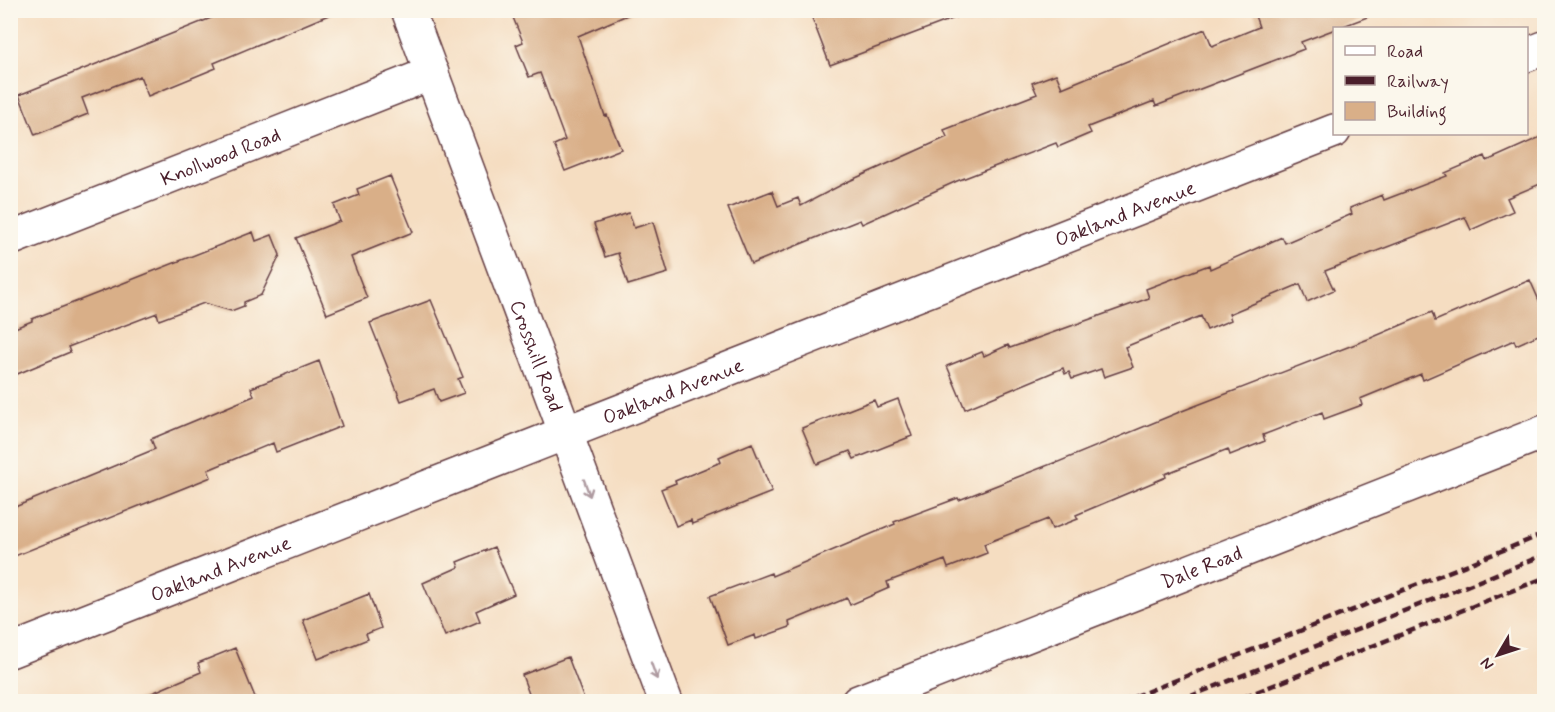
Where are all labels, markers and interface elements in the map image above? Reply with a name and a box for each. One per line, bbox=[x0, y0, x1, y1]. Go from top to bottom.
legend bbox=[1333, 27, 1528, 135]
text: Road bbox=[1387, 40, 1423, 64]
text: Railway bbox=[1387, 70, 1449, 94]
text: Building bbox=[1387, 100, 1447, 126]
street label: Knollwood Road bbox=[157, 122, 285, 193]
street label: Oakland Avenue bbox=[1051, 175, 1200, 254]
street label: Crosshill Road bbox=[502, 297, 569, 416]
street label: Oakland Avenue bbox=[599, 352, 748, 432]
one-way arrow bbox=[582, 478, 593, 497]
street label: Oakland Avenue bbox=[147, 530, 295, 610]
street label: Dale Road bbox=[1157, 540, 1246, 596]
north arrow bbox=[1468, 625, 1528, 685]
text: N bbox=[1476, 653, 1499, 674]
one-way arrow bbox=[650, 661, 661, 680]

